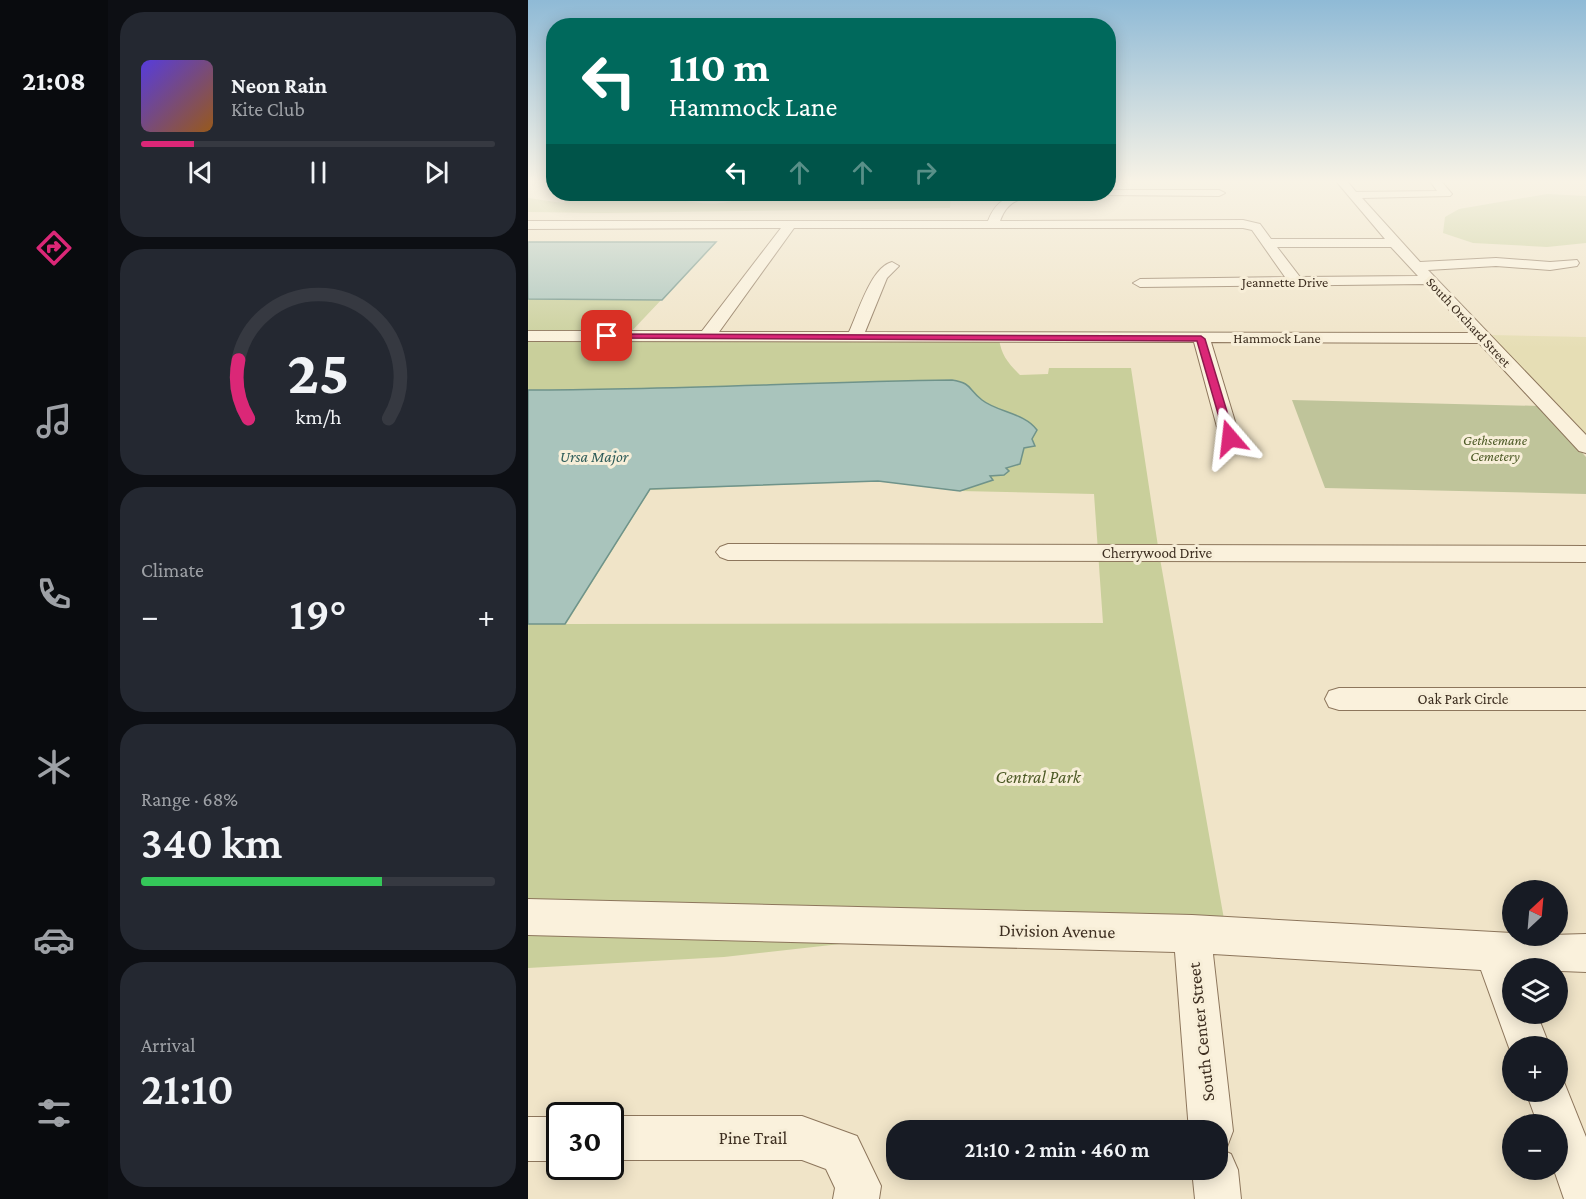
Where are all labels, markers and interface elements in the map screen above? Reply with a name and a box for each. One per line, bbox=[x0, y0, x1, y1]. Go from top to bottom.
icon: left bbox=[570, 42, 648, 120]
text: 110 m bbox=[669, 43, 770, 90]
text: 21:08 bbox=[22, 66, 86, 96]
text: Neon Rain bbox=[231, 73, 327, 98]
text: Hammock Lane bbox=[669, 92, 837, 122]
text: Kite Club bbox=[231, 98, 305, 120]
icon: previous bbox=[184, 156, 217, 189]
icon: pause bbox=[302, 156, 335, 189]
icon: next bbox=[420, 156, 453, 189]
icon: left bbox=[720, 156, 753, 189]
icon: ahead bbox=[783, 156, 816, 189]
icon: ahead bbox=[846, 156, 879, 189]
icon: right bbox=[909, 156, 942, 189]
icon: directions bbox=[33, 227, 75, 269]
street label: Jeannette Drive bbox=[1240, 274, 1328, 290]
street label: South Orchard Street bbox=[1423, 274, 1515, 370]
pin bbox=[581, 310, 632, 361]
icon: arrive bbox=[590, 319, 623, 352]
street label: Hammock Lane bbox=[1233, 330, 1321, 346]
text: 25 bbox=[287, 337, 349, 406]
icon: music bbox=[33, 400, 75, 442]
text: km/h bbox=[295, 406, 342, 430]
position arrow bbox=[1198, 406, 1262, 470]
park label: Gethsemane Cemetery bbox=[1463, 432, 1528, 464]
water label: Ursa Major bbox=[560, 448, 629, 466]
street label: Cherrywood Drive bbox=[1102, 545, 1213, 562]
text: Climate bbox=[141, 559, 204, 581]
icon: phone bbox=[33, 573, 75, 615]
text: 19° bbox=[290, 589, 346, 639]
text: − bbox=[141, 597, 158, 634]
text: + bbox=[478, 597, 495, 634]
street label: Oak Park Circle bbox=[1418, 691, 1509, 707]
icon: climate bbox=[33, 746, 75, 788]
park label: Central Park bbox=[995, 767, 1082, 787]
text: Range · 68% bbox=[141, 788, 238, 810]
text: 340 km bbox=[141, 818, 282, 868]
north arrow bbox=[1502, 880, 1568, 946]
map controls bbox=[1502, 880, 1568, 1180]
icon: car bbox=[33, 919, 75, 961]
street label: Division Avenue bbox=[999, 920, 1116, 942]
button: layers bbox=[1502, 958, 1568, 1024]
street label: South Center Street bbox=[1184, 960, 1218, 1103]
text: Arrival bbox=[141, 1034, 195, 1056]
button: + bbox=[1502, 1036, 1568, 1102]
text: 21:10 bbox=[141, 1064, 234, 1114]
icon: filters bbox=[33, 1092, 75, 1134]
speed limit sign: 30 bbox=[546, 1102, 624, 1180]
button: − bbox=[1502, 1114, 1568, 1180]
street label: Pine Trail bbox=[719, 1128, 787, 1148]
text: 21:10 · 2 min · 460 m bbox=[965, 1137, 1149, 1162]

